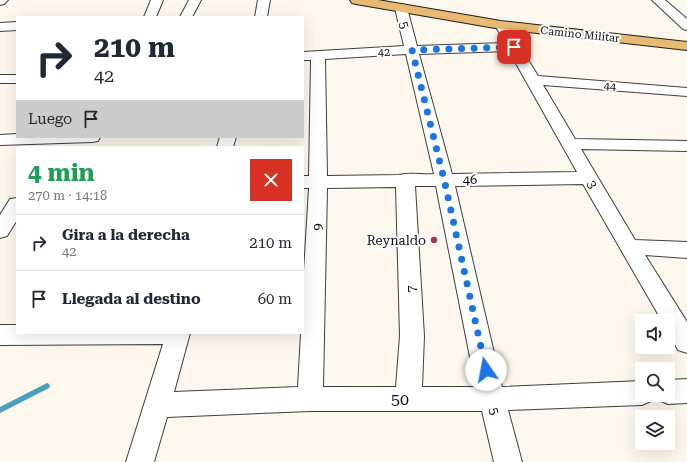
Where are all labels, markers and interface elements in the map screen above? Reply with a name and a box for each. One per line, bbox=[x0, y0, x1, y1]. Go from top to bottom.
street label: 5 bbox=[396, 20, 413, 31]
street label: Camino Militar bbox=[540, 24, 621, 45]
pin bbox=[497, 30, 531, 64]
text: 210 m bbox=[94, 31, 175, 64]
icon: right bbox=[28, 32, 80, 84]
icon: arrive bbox=[503, 36, 525, 58]
street label: 42 bbox=[378, 46, 391, 59]
text: 42 bbox=[94, 65, 114, 86]
street label: 44 bbox=[603, 80, 617, 93]
icon: arrive bbox=[80, 108, 102, 130]
text: Luego bbox=[28, 110, 72, 128]
text: 4 min bbox=[28, 159, 95, 187]
button: close bbox=[250, 159, 292, 201]
street label: 46 bbox=[463, 172, 477, 187]
street label: 3 bbox=[584, 177, 601, 191]
text: 270 m · 14:18 bbox=[28, 188, 107, 203]
street label: 9 bbox=[310, 223, 325, 231]
text: Gira a la derecha bbox=[62, 226, 190, 244]
icon: right bbox=[28, 232, 50, 254]
place label: Reynaldo bbox=[367, 233, 426, 248]
text: 210 m bbox=[249, 234, 292, 252]
marker: Reynaldo bbox=[429, 235, 439, 245]
text: 42 bbox=[62, 244, 77, 259]
street label: 7 bbox=[404, 285, 419, 293]
icon: arrive bbox=[28, 288, 50, 310]
text: Llegada al destino bbox=[62, 290, 201, 308]
text: 60 m bbox=[258, 290, 292, 308]
map controls bbox=[635, 314, 675, 450]
button: sound bbox=[635, 314, 675, 354]
position arrow bbox=[465, 349, 507, 391]
button: search bbox=[635, 362, 675, 402]
street label: 50 bbox=[391, 390, 409, 409]
street label: 5 bbox=[486, 406, 503, 416]
button: layers bbox=[635, 410, 675, 450]

